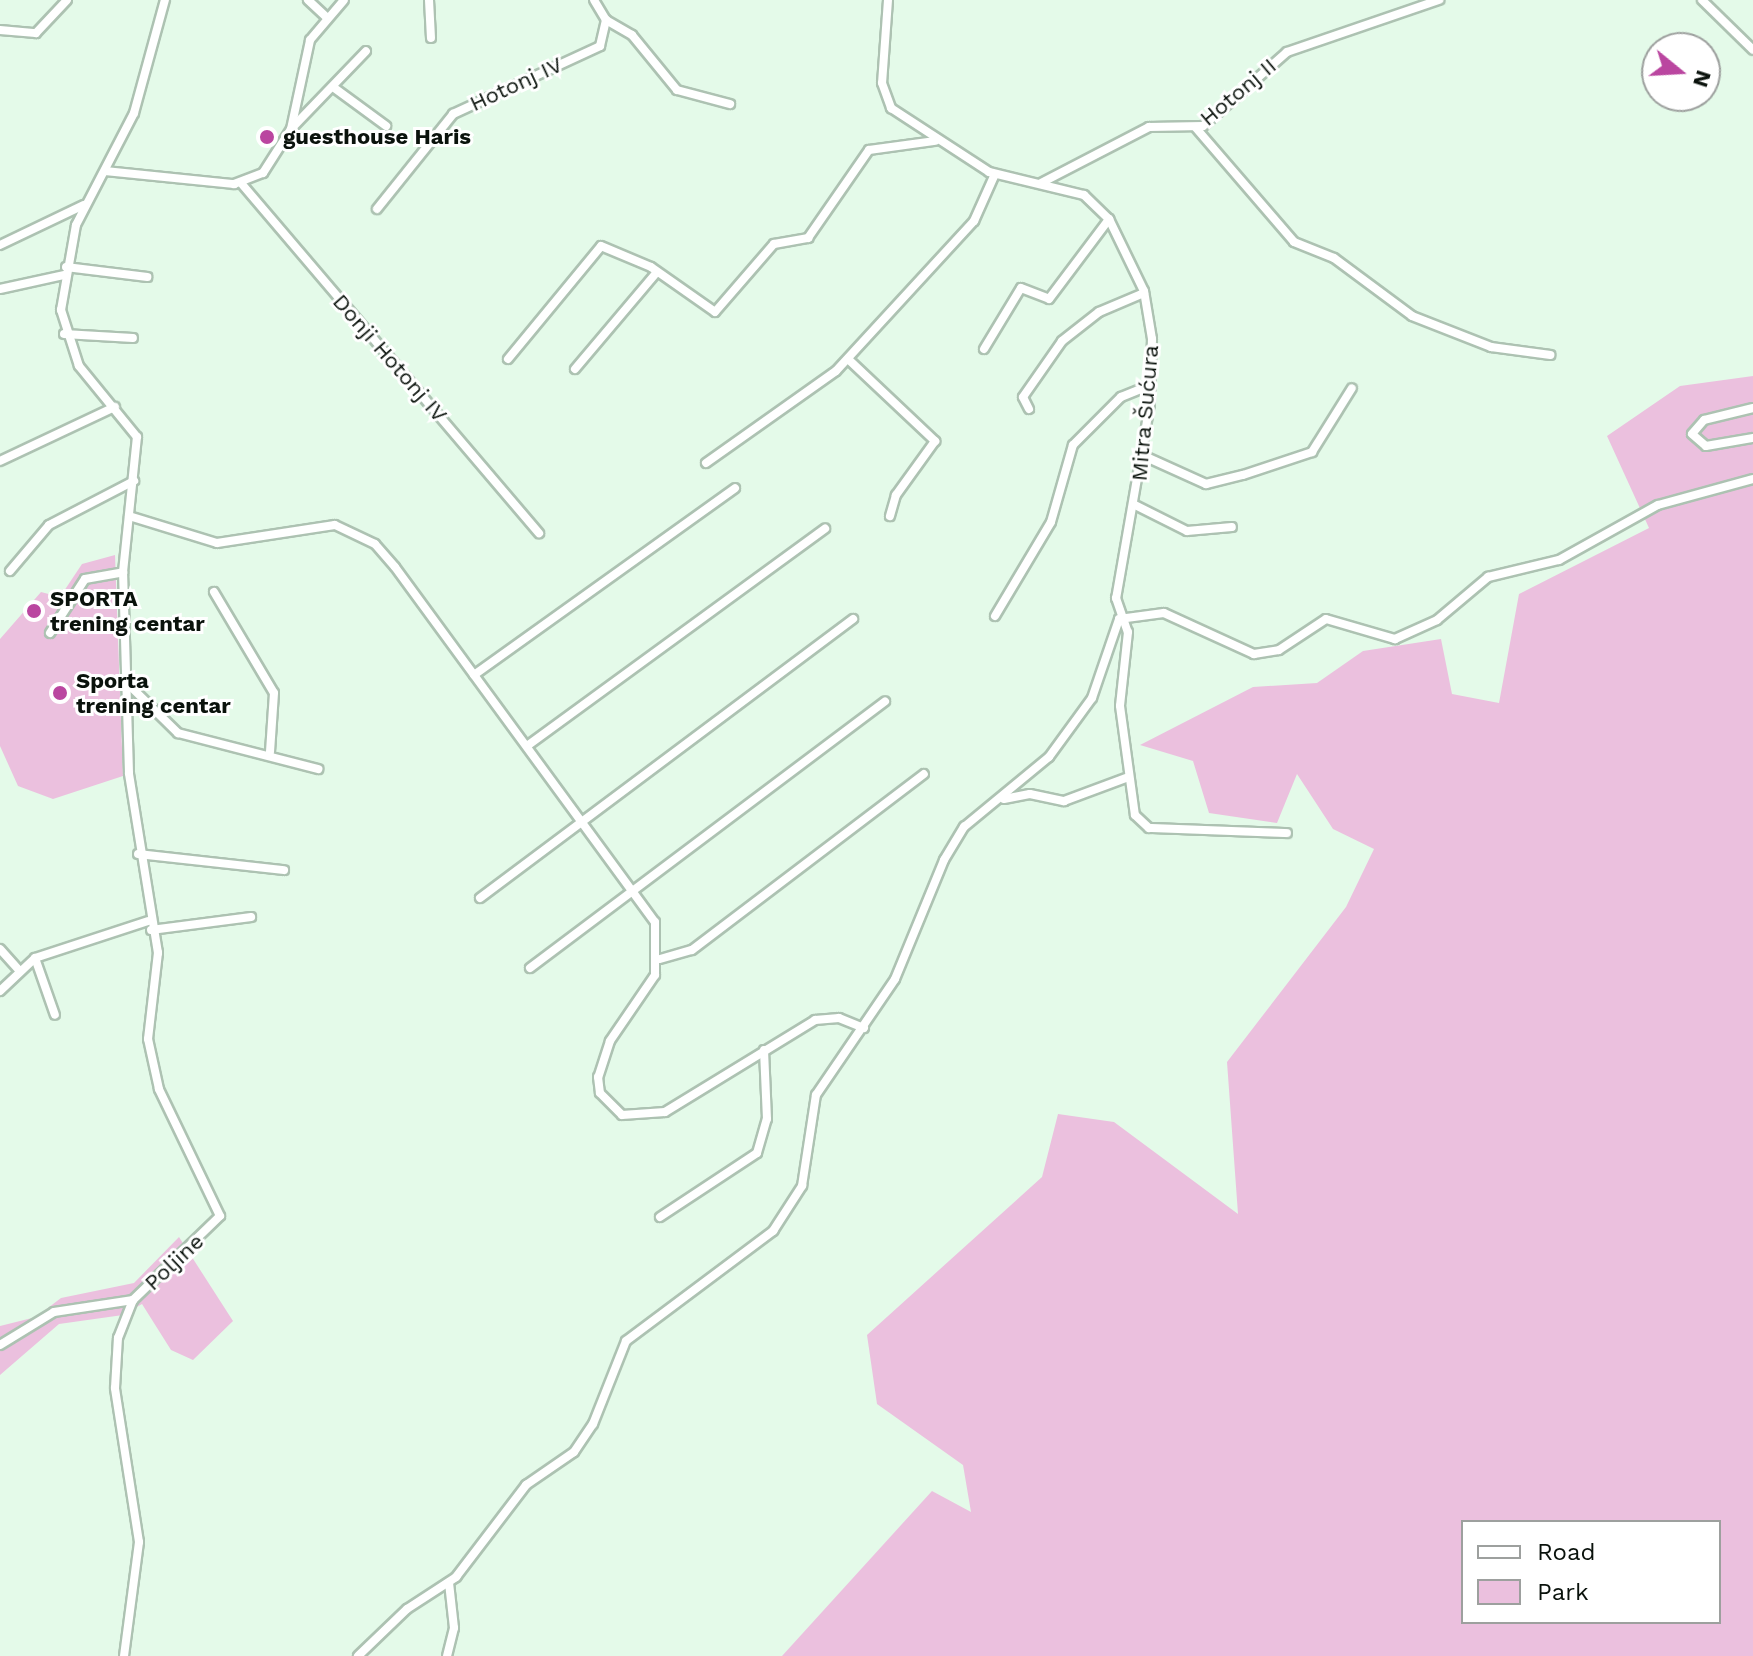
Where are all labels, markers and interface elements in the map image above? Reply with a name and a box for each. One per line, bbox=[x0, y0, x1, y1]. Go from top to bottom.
north arrow bbox=[1641, 32, 1721, 112]
street label: Hotonj IV bbox=[465, 51, 567, 117]
street label: Hotonj II bbox=[1195, 53, 1281, 131]
text: N bbox=[1688, 67, 1717, 91]
place label: guesthouse Haris bbox=[283, 124, 471, 150]
marker: guesthouse Haris bbox=[258, 128, 276, 146]
street label: Donji Hotonj IV bbox=[327, 289, 453, 427]
street label: Mitra Šućura bbox=[1126, 344, 1164, 482]
place label: SPORTA trening centar bbox=[50, 585, 205, 636]
marker: SPORTA trening centar bbox=[25, 602, 43, 620]
place label: Sporta trening centar bbox=[76, 667, 231, 718]
marker: Sporta trening centar bbox=[51, 684, 69, 702]
street label: Poljine bbox=[139, 1228, 209, 1296]
legend bbox=[1461, 1520, 1721, 1624]
text: Road bbox=[1537, 1538, 1596, 1566]
text: Park bbox=[1537, 1578, 1589, 1606]

